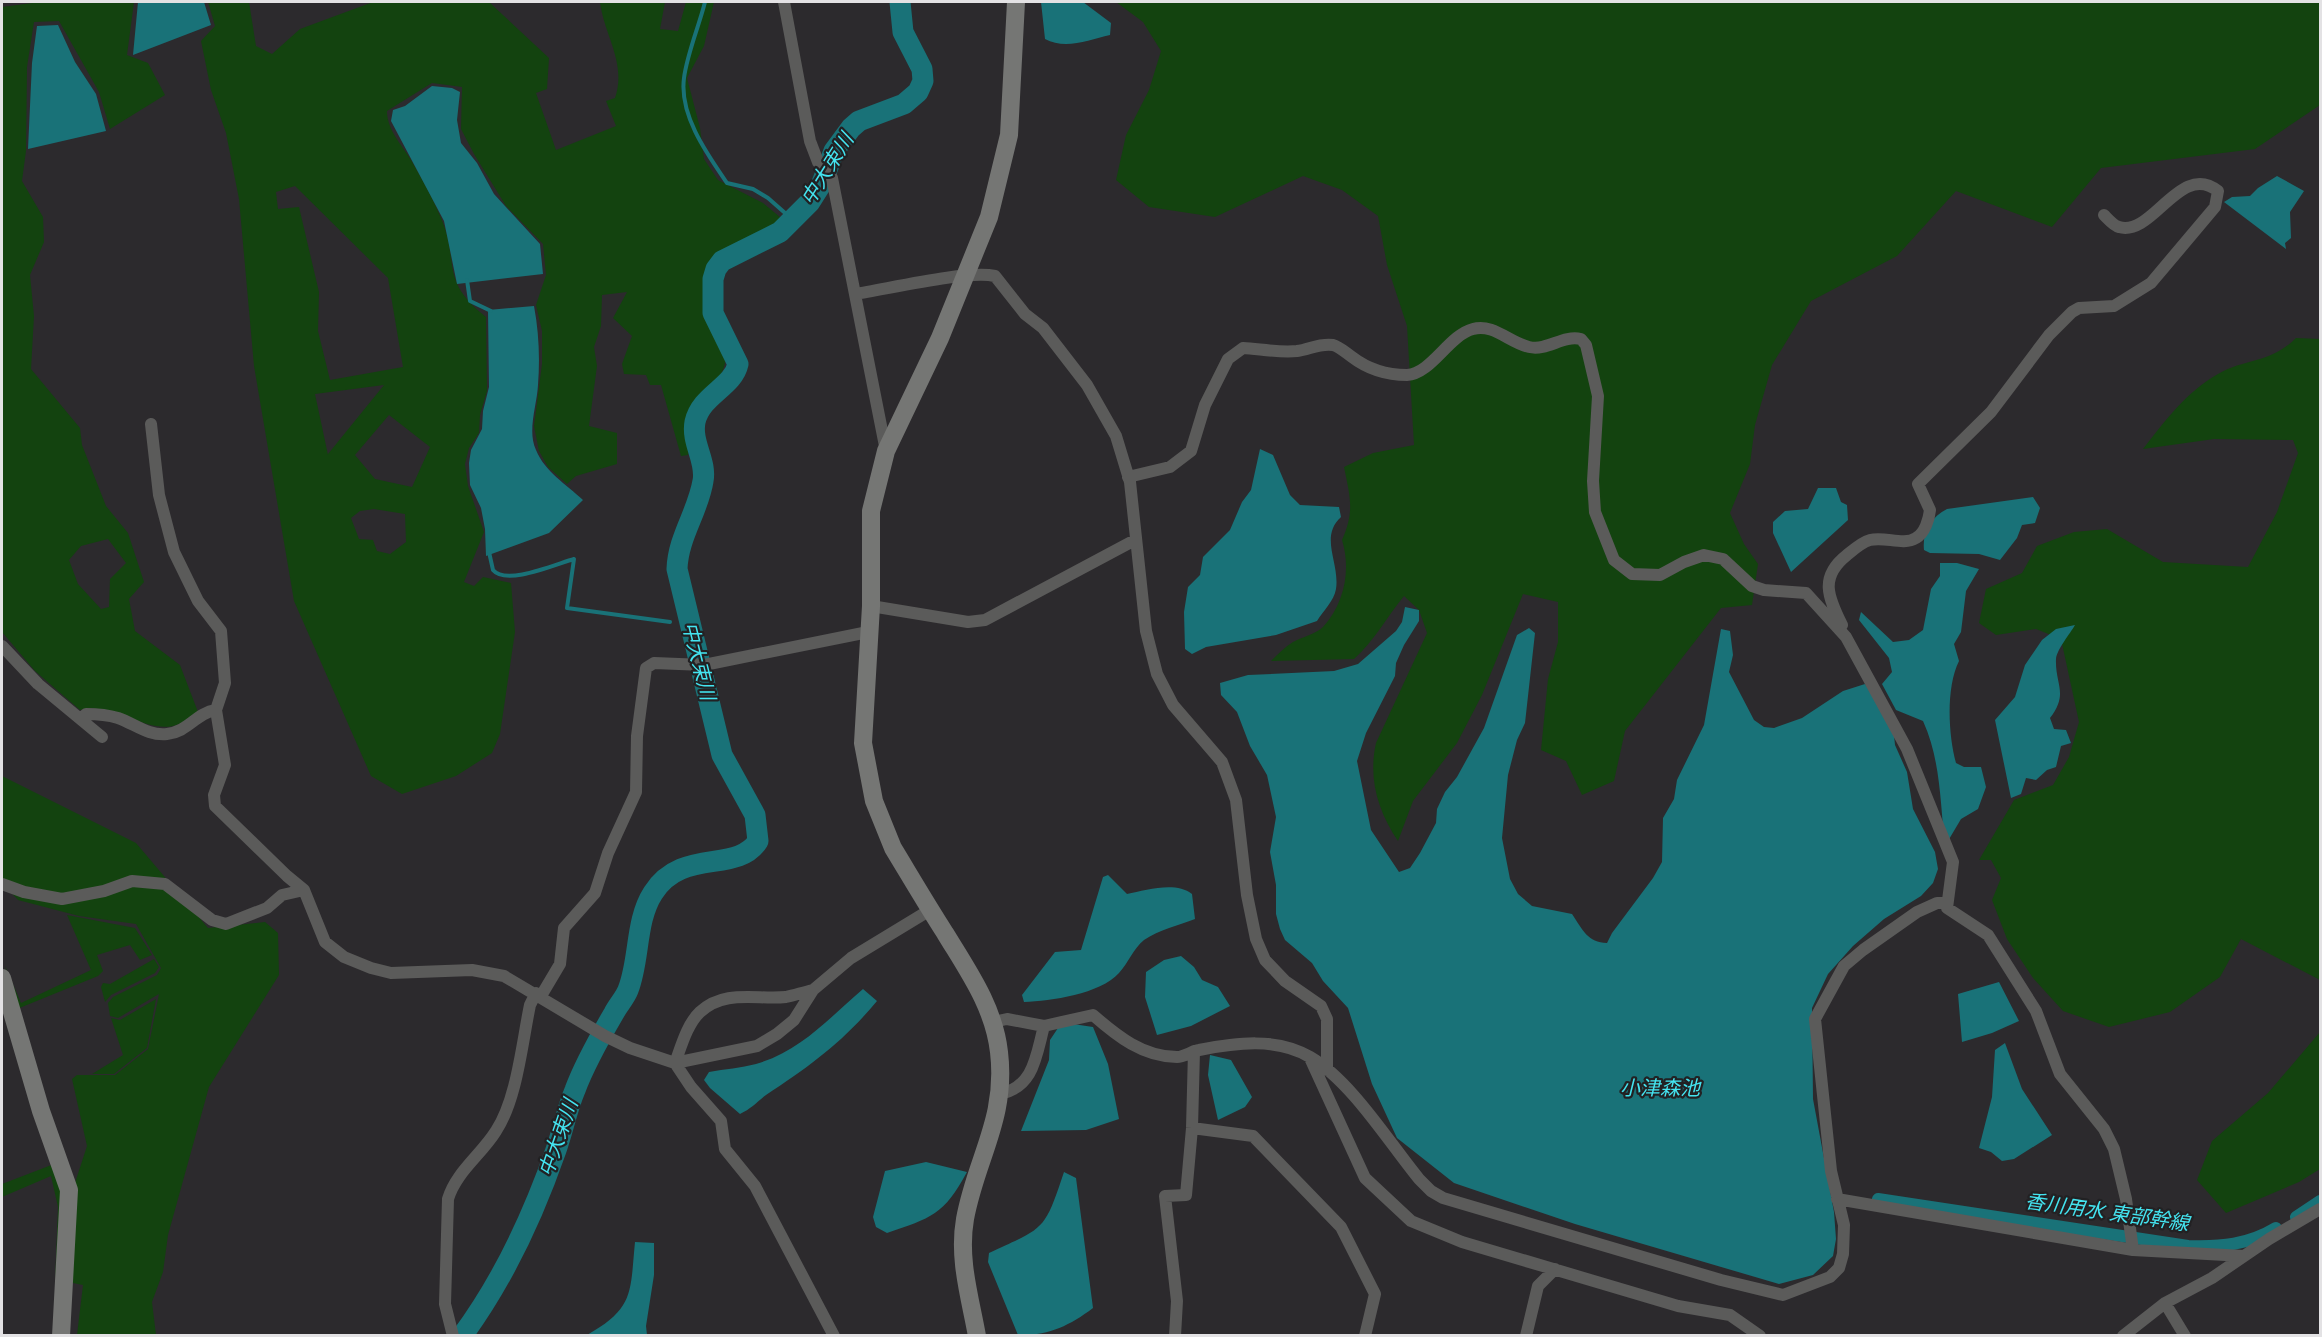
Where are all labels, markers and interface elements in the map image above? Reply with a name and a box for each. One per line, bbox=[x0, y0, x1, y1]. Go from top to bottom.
water label: 中大束川 bbox=[796, 127, 859, 209]
water label: 中大束川 bbox=[678, 619, 721, 705]
water label: 小津森池 bbox=[1620, 1076, 1702, 1100]
water label: 中大束川 bbox=[534, 1094, 583, 1180]
water label: 香川用水 東部幹線 bbox=[2024, 1189, 2193, 1236]

